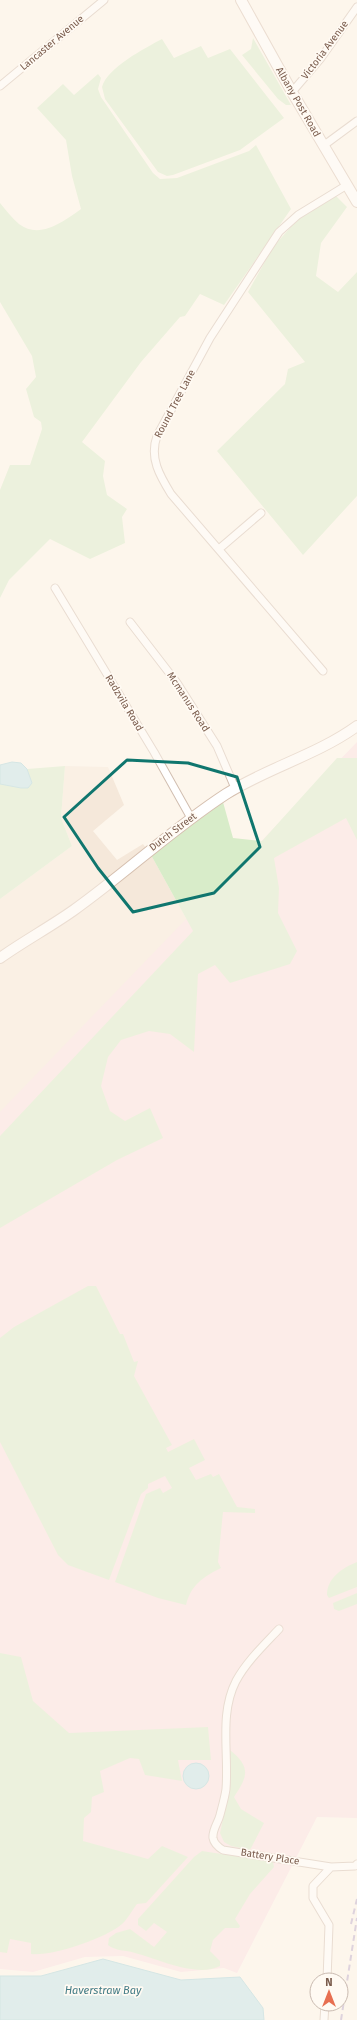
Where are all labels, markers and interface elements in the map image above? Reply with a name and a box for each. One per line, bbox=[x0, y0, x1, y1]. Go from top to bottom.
street label: Lancaster Avenue bbox=[18, 13, 86, 73]
street label: Victoria Avenue bbox=[299, 18, 351, 82]
street label: Albany Post Road bbox=[273, 65, 323, 139]
street label: Round Tree Lane bbox=[152, 368, 198, 440]
street label: Mcmanus Road bbox=[164, 670, 212, 734]
street label: Radzvila Road bbox=[103, 673, 146, 733]
street label: Dutch Street bbox=[147, 810, 199, 854]
street label: Battery Place bbox=[240, 1846, 300, 1868]
north arrow bbox=[309, 1972, 349, 2012]
text: N bbox=[325, 1976, 333, 1989]
water label: Haverstraw Bay bbox=[65, 1984, 142, 1997]

